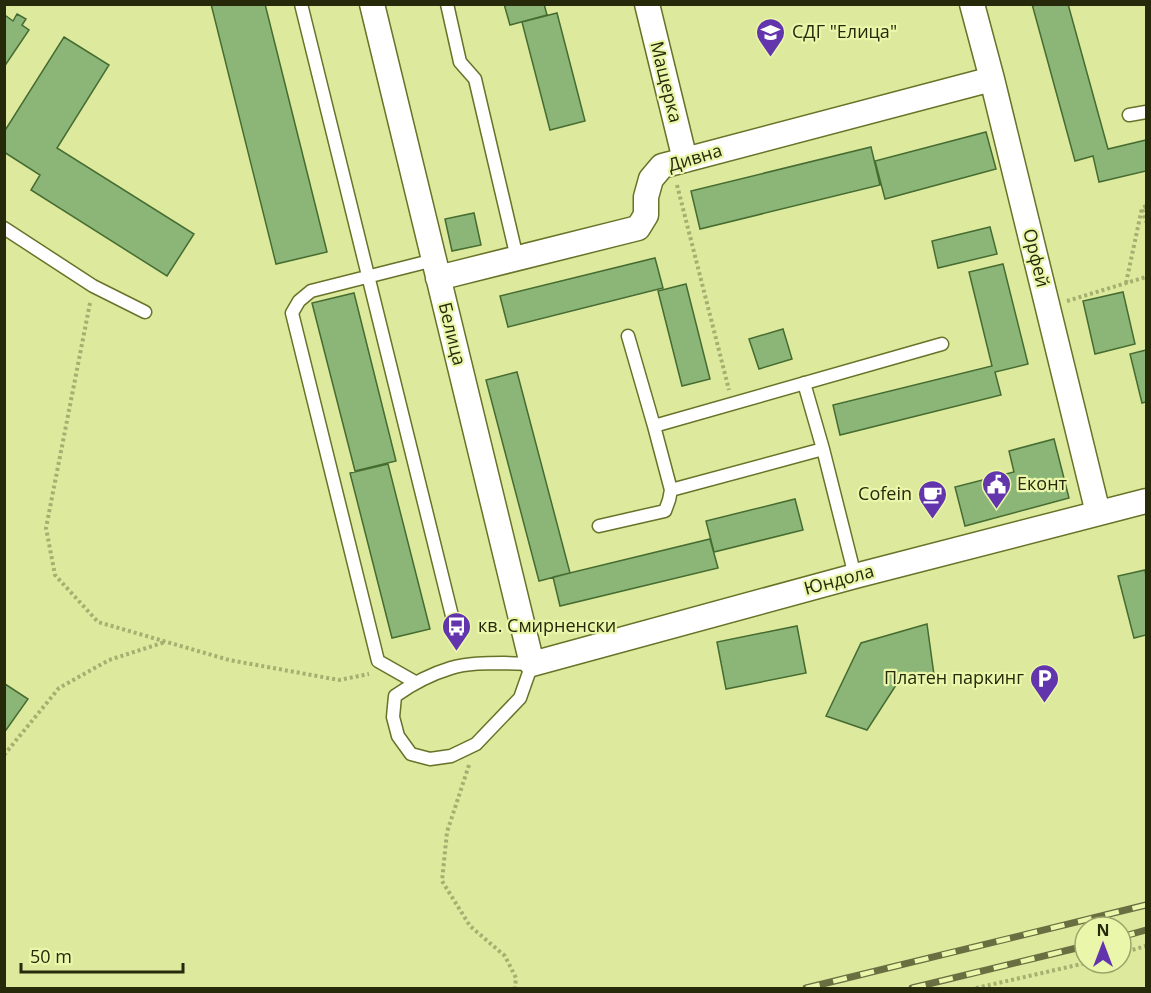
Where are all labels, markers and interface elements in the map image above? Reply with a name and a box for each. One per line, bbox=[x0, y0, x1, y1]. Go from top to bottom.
school or university icon: СДГ "Елица" bbox=[755, 16, 787, 58]
place label: СДГ "Елица" bbox=[792, 19, 897, 43]
street label: Мащерка bbox=[645, 39, 689, 125]
street label: Дивна bbox=[665, 137, 725, 177]
street label: Орфей bbox=[1018, 226, 1056, 290]
street label: Белица bbox=[434, 300, 472, 368]
public building icon: Еконт bbox=[980, 468, 1012, 510]
place label: Еконт bbox=[1017, 471, 1068, 495]
cafe icon: Cofein bbox=[917, 478, 949, 520]
place label: Cofein bbox=[858, 481, 912, 505]
street label: Юндола bbox=[801, 558, 876, 600]
bus stop icon: кв. Смирненски bbox=[441, 610, 473, 652]
place label: кв. Смирненски bbox=[478, 613, 616, 637]
parking icon: Платен паркинг bbox=[1029, 662, 1061, 704]
place label: Платен паркинг bbox=[884, 665, 1024, 689]
north arrow bbox=[1073, 915, 1133, 975]
text: N bbox=[1096, 919, 1110, 941]
scale bar bbox=[21, 936, 183, 974]
text: 50 m bbox=[30, 944, 72, 968]

